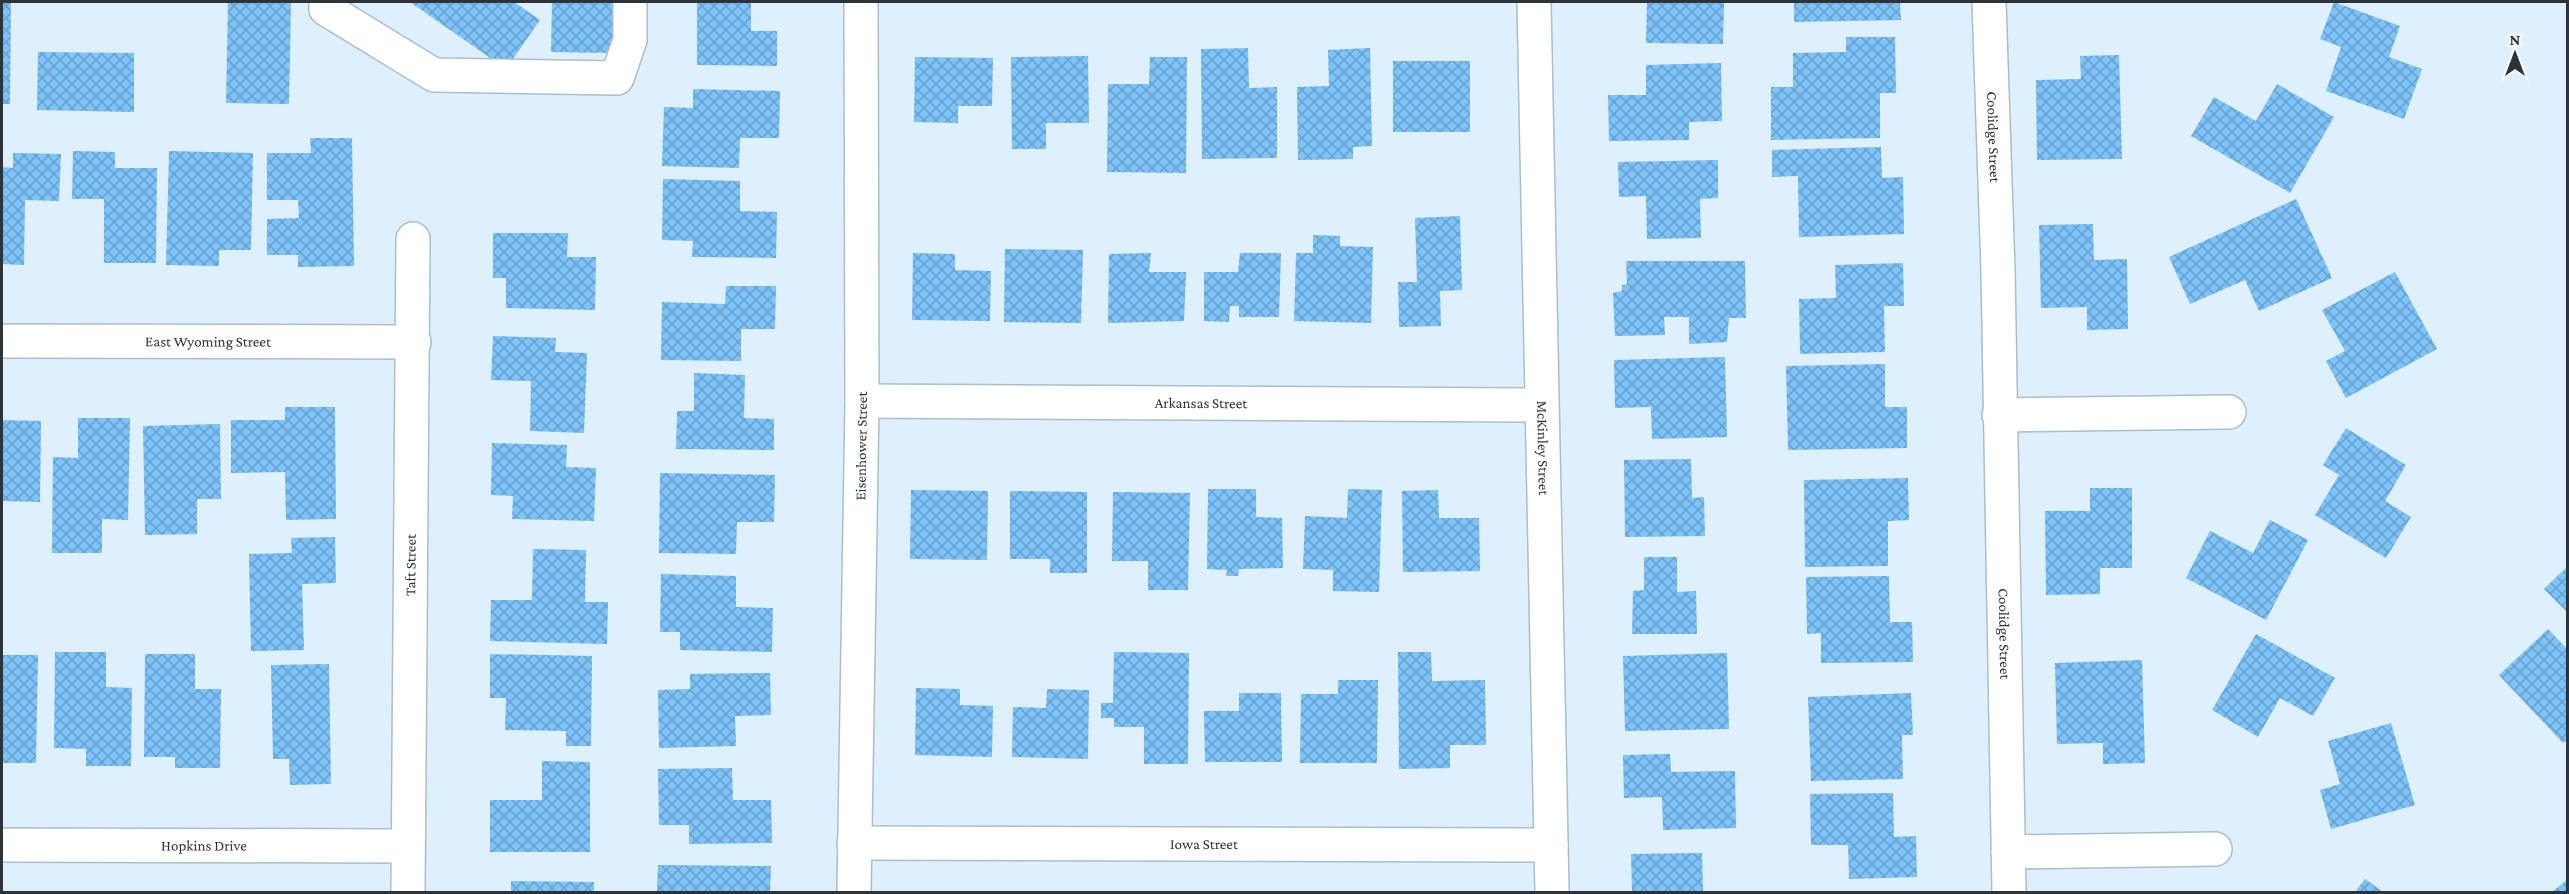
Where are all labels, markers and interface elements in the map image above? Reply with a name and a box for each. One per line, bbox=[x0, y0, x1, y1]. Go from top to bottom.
north arrow bbox=[2485, 24, 2545, 84]
text: N bbox=[2510, 31, 2521, 48]
street label: Coolidge Street bbox=[1984, 91, 2003, 184]
street label: East Wyoming Street bbox=[145, 333, 272, 351]
street label: Eisenhower Street bbox=[852, 391, 870, 501]
street label: Arkansas Street bbox=[1155, 395, 1248, 411]
street label: McKinley Street bbox=[1534, 400, 1552, 496]
street label: Taft Street bbox=[402, 533, 419, 596]
street label: Coolidge Street bbox=[1995, 588, 2013, 681]
street label: Iowa Street bbox=[1170, 836, 1239, 852]
street label: Hopkins Drive bbox=[161, 837, 247, 854]

